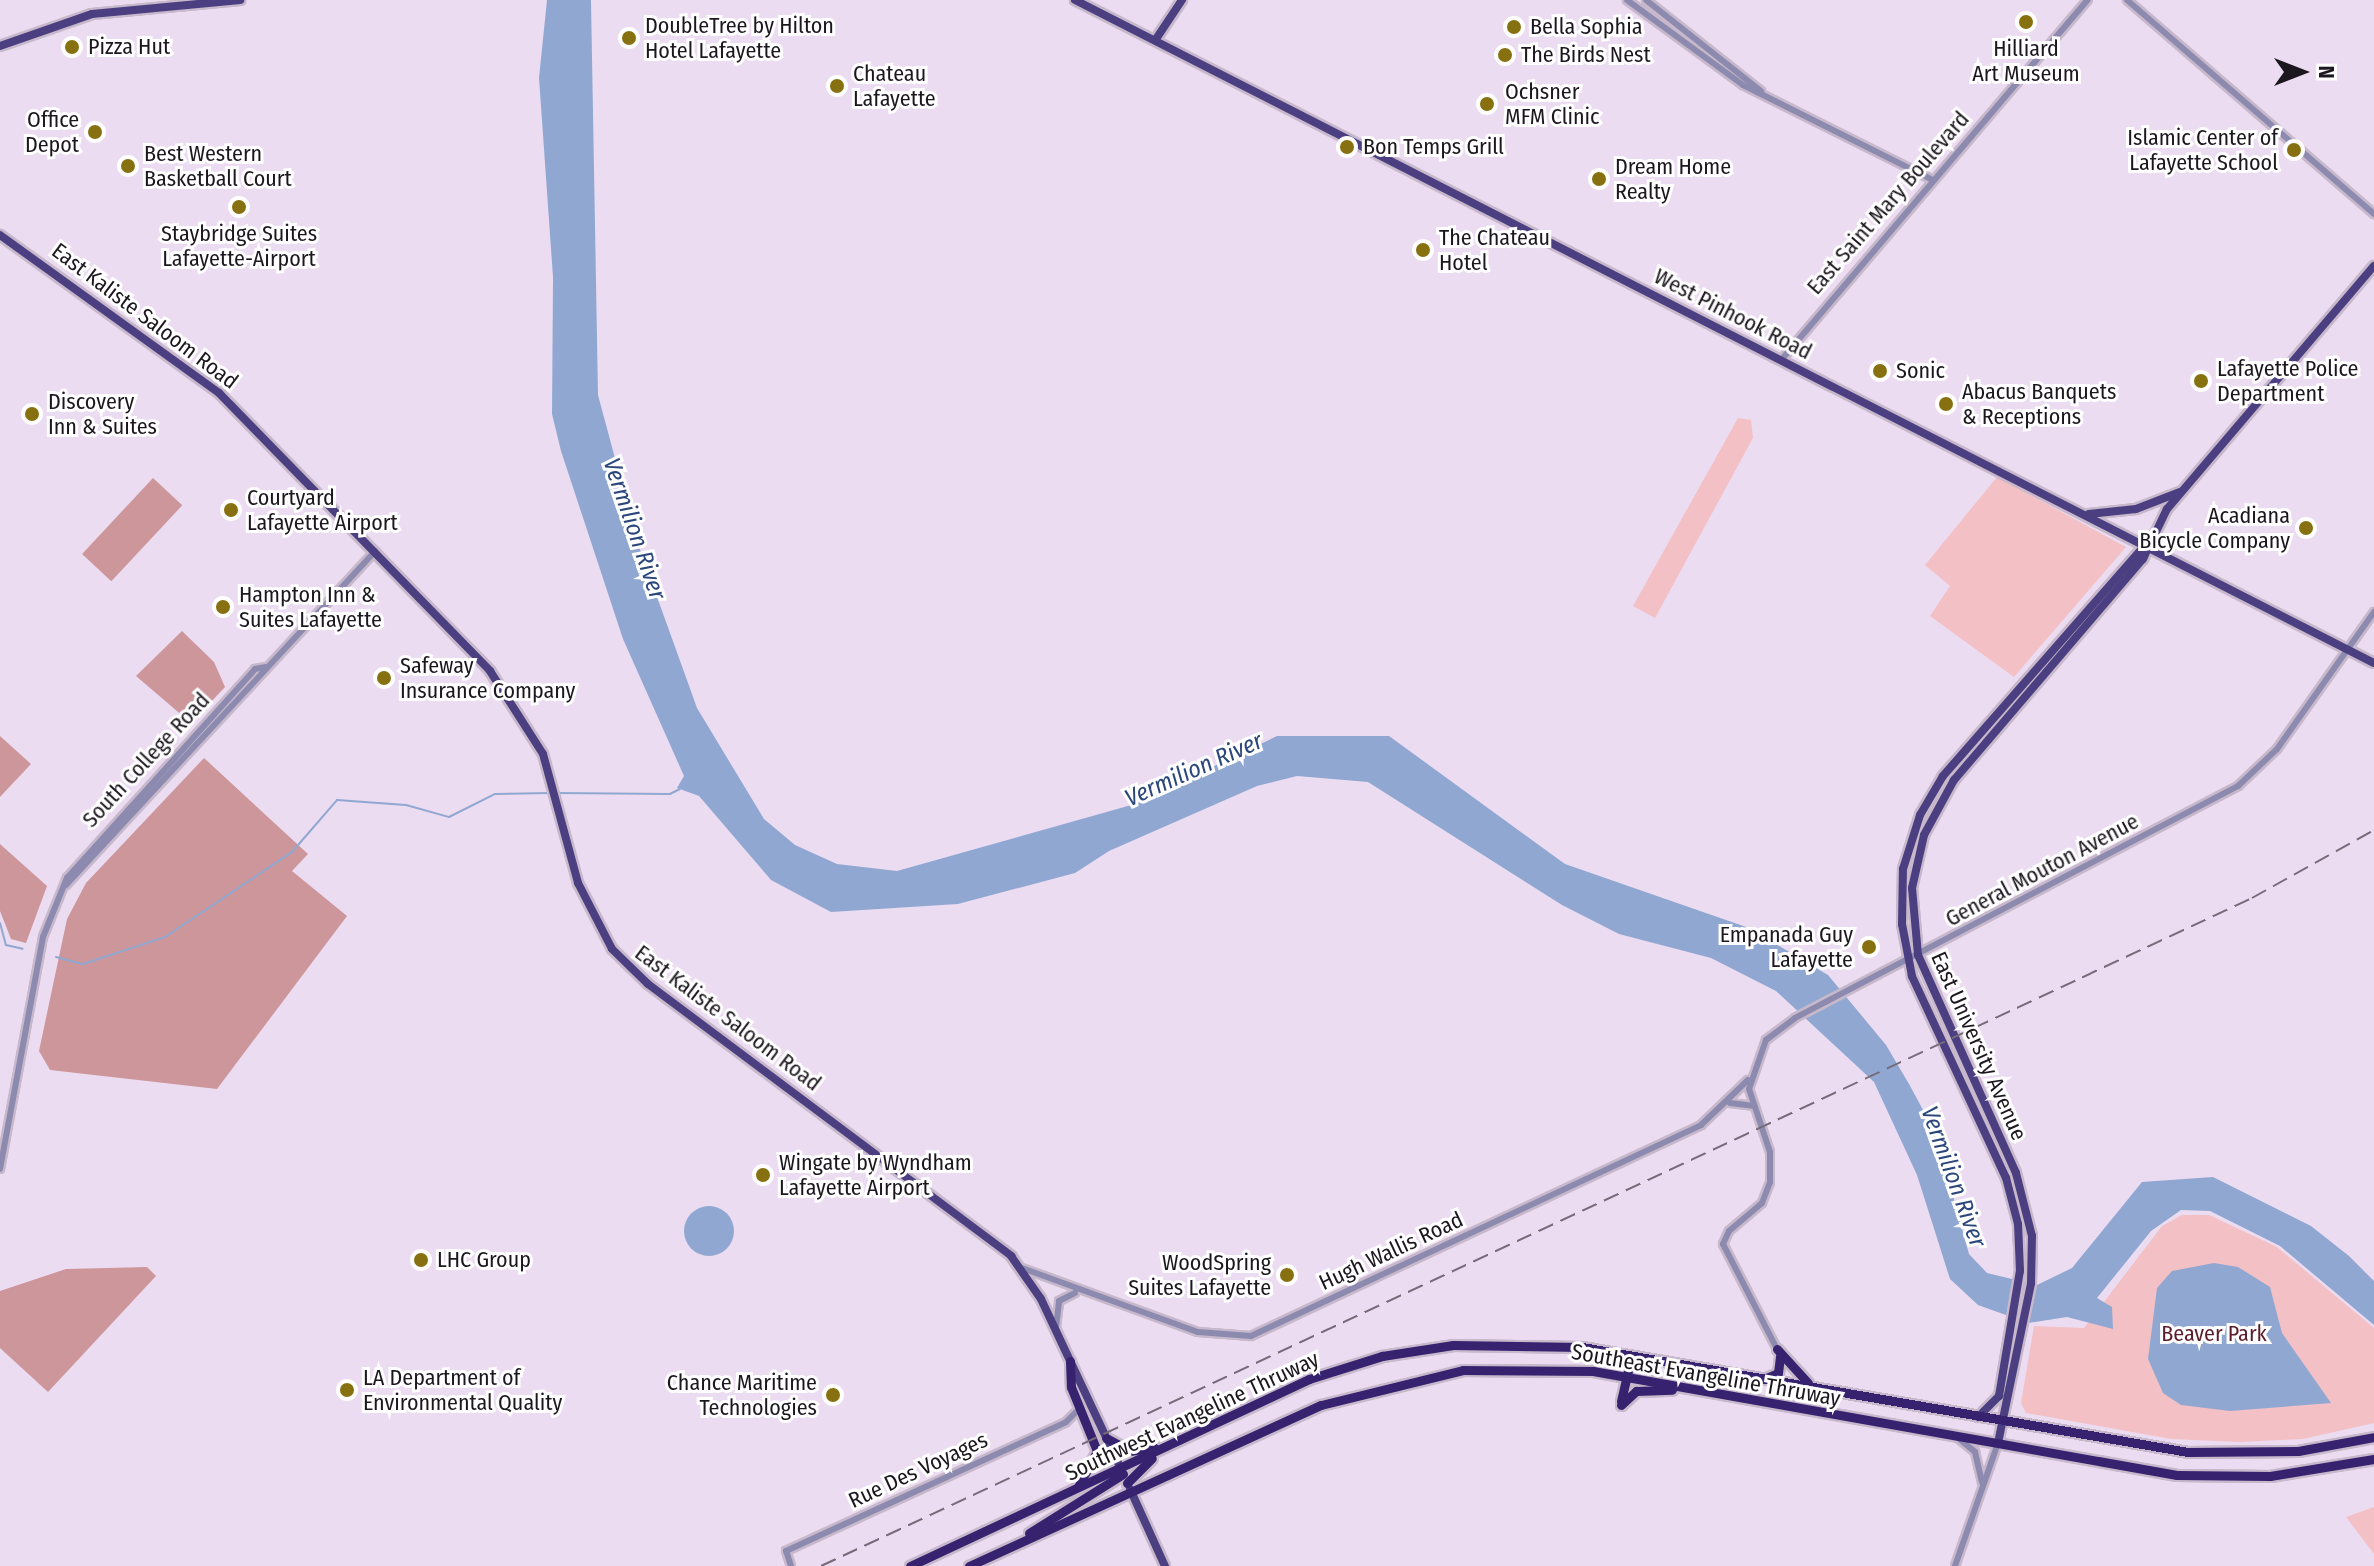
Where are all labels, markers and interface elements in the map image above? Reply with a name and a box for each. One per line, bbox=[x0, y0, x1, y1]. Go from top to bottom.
place label: DoubleTree by Hilton Hotel Lafayette bbox=[645, 12, 834, 64]
marker: Hilliard Art Museum bbox=[2017, 13, 2035, 31]
place label: Bella Sophia bbox=[1530, 14, 1642, 40]
marker: Bella Sophia bbox=[1505, 18, 1523, 36]
marker: DoubleTree by Hilton Hotel Lafayette bbox=[620, 29, 638, 47]
north arrow bbox=[2262, 32, 2342, 112]
place label: Pizza Hut bbox=[88, 34, 170, 60]
place label: Hilliard Art Museum bbox=[1972, 35, 2080, 86]
marker: Pizza Hut bbox=[63, 38, 81, 56]
place label: The Birds Nest bbox=[1521, 42, 1651, 68]
marker: The Birds Nest bbox=[1496, 46, 1514, 64]
place label: Chateau Lafayette bbox=[853, 60, 936, 112]
text: N bbox=[2313, 65, 2340, 79]
marker: Chateau Lafayette bbox=[828, 77, 846, 95]
place label: Ochsner MFM Clinic bbox=[1505, 78, 1600, 130]
marker: Ochsner MFM Clinic bbox=[1476, 93, 1498, 115]
place label: Office Depot bbox=[25, 106, 79, 158]
street label: East Saint Mary Boulevard bbox=[1801, 106, 1975, 300]
marker: Office Depot bbox=[86, 123, 104, 141]
place label: Islamic Center of Lafayette School bbox=[2127, 124, 2278, 176]
place label: Bon Temps Grill bbox=[1363, 134, 1504, 160]
marker: Bon Temps Grill bbox=[1338, 138, 1356, 156]
place label: Best Western Basketball Court bbox=[144, 140, 292, 192]
marker: Islamic Center of Lafayette School bbox=[2285, 141, 2303, 159]
place label: Dream Home Realty bbox=[1615, 153, 1731, 204]
marker: Best Western Basketball Court bbox=[119, 157, 137, 175]
marker: Dream Home Realty bbox=[1590, 170, 1608, 188]
marker: Staybridge Suites Lafayette-Airport bbox=[230, 198, 248, 216]
place label: Staybridge Suites Lafayette-Airport bbox=[161, 220, 317, 272]
place label: The Chateau Hotel bbox=[1439, 224, 1550, 276]
street label: East Kaliste Saloom Road bbox=[47, 237, 243, 395]
marker: The Chateau Hotel bbox=[1414, 241, 1432, 259]
street label: West Pinhook Road bbox=[1650, 263, 1816, 365]
place label: Lafayette Police Department bbox=[2217, 355, 2358, 406]
place label: Sonic bbox=[1896, 358, 1945, 384]
marker: Sonic bbox=[1871, 362, 1889, 380]
marker: Lafayette Police Department bbox=[2192, 372, 2210, 390]
place label: Abacus Banquets & Receptions bbox=[1962, 378, 2116, 430]
place label: Discovery Inn & Suites bbox=[48, 388, 157, 440]
marker: Abacus Banquets & Receptions bbox=[1937, 395, 1955, 413]
marker: Discovery Inn & Suites bbox=[23, 405, 41, 423]
water label: Vermilion River bbox=[596, 454, 672, 604]
place label: Courtyard Lafayette Airport bbox=[247, 484, 398, 536]
marker: Courtyard Lafayette Airport bbox=[222, 501, 240, 519]
place label: Acadiana Bicycle Company bbox=[2139, 502, 2290, 554]
marker: Acadiana Bicycle Company bbox=[2297, 519, 2315, 537]
place label: Hampton Inn & Suites Lafayette bbox=[239, 581, 382, 632]
marker: Hampton Inn & Suites Lafayette bbox=[214, 598, 232, 616]
place label: Safeway Insurance Company bbox=[400, 652, 575, 704]
marker: Safeway Insurance Company bbox=[375, 669, 393, 687]
street label: South College Road bbox=[77, 687, 215, 833]
water label: Vermilion River bbox=[1121, 727, 1267, 813]
street label: General Mouton Avenue bbox=[1941, 808, 2143, 932]
place label: Empanada Guy Lafayette bbox=[1720, 921, 1853, 972]
marker: Empanada Guy Lafayette bbox=[1860, 938, 1878, 956]
street label: East Kaliste Saloom Road bbox=[630, 939, 826, 1097]
street label: East University Avenue bbox=[1926, 948, 2032, 1144]
water label: Vermilion River bbox=[1914, 1103, 1992, 1251]
place label: Wingate by Wyndham Lafayette Airport bbox=[779, 1149, 972, 1200]
marker: Wingate by Wyndham Lafayette Airport bbox=[754, 1166, 772, 1184]
street label: Hugh Wallis Road bbox=[1315, 1206, 1467, 1296]
place label: LHC Group bbox=[437, 1247, 531, 1273]
place label: WoodSpring Suites Lafayette bbox=[1128, 1249, 1271, 1300]
marker: LHC Group bbox=[412, 1251, 430, 1269]
marker: WoodSpring Suites Lafayette bbox=[1278, 1266, 1296, 1284]
park label: Beaver Park bbox=[2161, 1321, 2267, 1347]
street label: Southeast Evangeline Thruway bbox=[1569, 1338, 1843, 1412]
street label: Southwest Evangeline Thruway bbox=[1061, 1346, 1323, 1486]
place label: LA Department of Environmental Quality bbox=[363, 1364, 562, 1416]
place label: Chance Maritime Technologies bbox=[667, 1369, 817, 1420]
marker: LA Department of Environmental Quality bbox=[338, 1381, 356, 1399]
marker: Chance Maritime Technologies bbox=[824, 1386, 842, 1404]
street label: Rue Des Voyages bbox=[844, 1426, 992, 1514]

